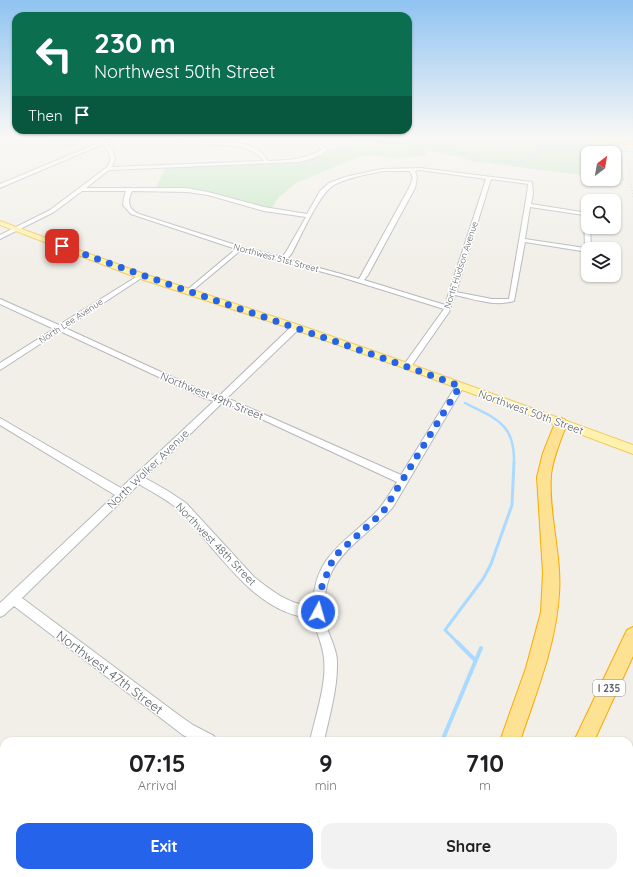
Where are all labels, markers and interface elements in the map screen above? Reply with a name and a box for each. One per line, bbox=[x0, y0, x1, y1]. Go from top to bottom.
text: 230 m bbox=[94, 25, 176, 60]
icon: left bbox=[28, 28, 80, 80]
text: Northwest 50th Street bbox=[94, 60, 275, 83]
icon: arrive bbox=[71, 104, 93, 126]
text: Then bbox=[28, 106, 63, 125]
north arrow bbox=[581, 146, 621, 186]
map controls bbox=[581, 146, 621, 282]
button: search bbox=[581, 194, 621, 234]
street label: North Hudson Avenue bbox=[441, 220, 480, 310]
pin bbox=[45, 229, 79, 263]
icon: arrive bbox=[51, 235, 73, 257]
street label: Northwest 51st Street bbox=[232, 241, 320, 274]
button: layers bbox=[581, 242, 621, 282]
street label: North Lee Avenue bbox=[37, 296, 105, 345]
street label: Northwest 49th Street bbox=[158, 369, 266, 423]
street label: Northwest 50th Street bbox=[477, 386, 586, 438]
street label: North Walker Avenue bbox=[104, 426, 192, 512]
street label: Northwest 48th Street bbox=[173, 500, 259, 589]
position arrow bbox=[297, 591, 339, 633]
street label: Northwest 47th Street bbox=[54, 627, 166, 717]
road number: I 235 bbox=[593, 680, 625, 696]
text: 07:15 bbox=[129, 748, 186, 778]
text: 9 bbox=[319, 748, 333, 778]
text: 710 bbox=[466, 748, 504, 778]
text: Arrival bbox=[138, 777, 177, 793]
text: min bbox=[315, 777, 337, 793]
text: m bbox=[479, 777, 491, 793]
button: Exit bbox=[16, 823, 313, 869]
button: Share bbox=[321, 823, 617, 869]

